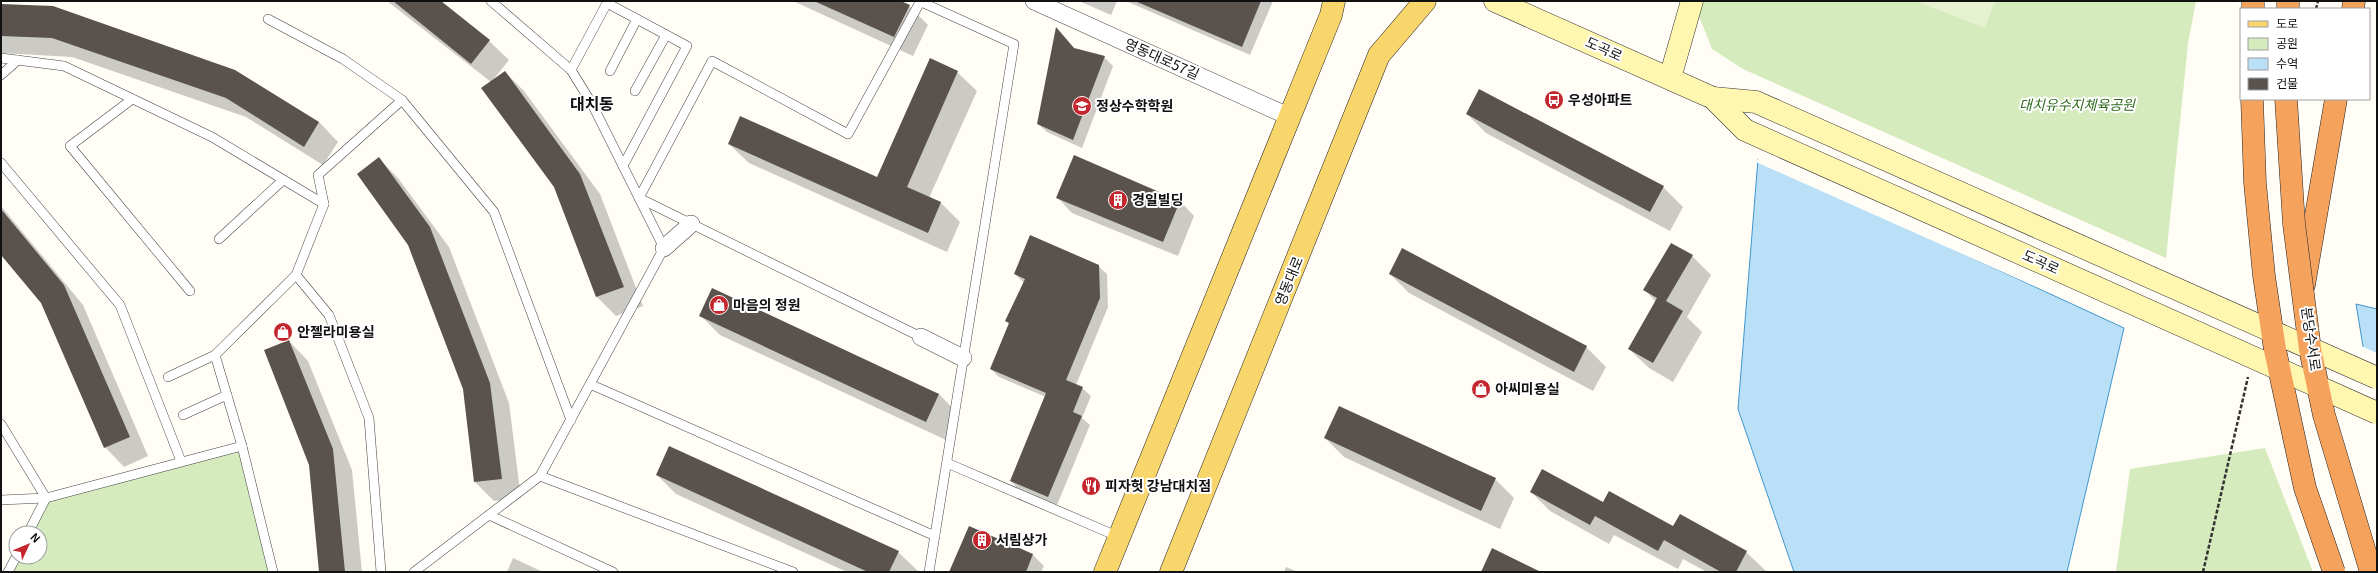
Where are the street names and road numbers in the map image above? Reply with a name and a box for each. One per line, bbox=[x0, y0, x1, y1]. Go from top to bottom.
street label: 도곡로 bbox=[1583, 31, 1626, 65]
street label: 영동대로57길 bbox=[1122, 33, 1203, 83]
street label: 도곡로 bbox=[2020, 244, 2063, 278]
street label: 영동대로 bbox=[1269, 253, 1307, 308]
street label: 분당수서로 bbox=[2298, 306, 2326, 372]

